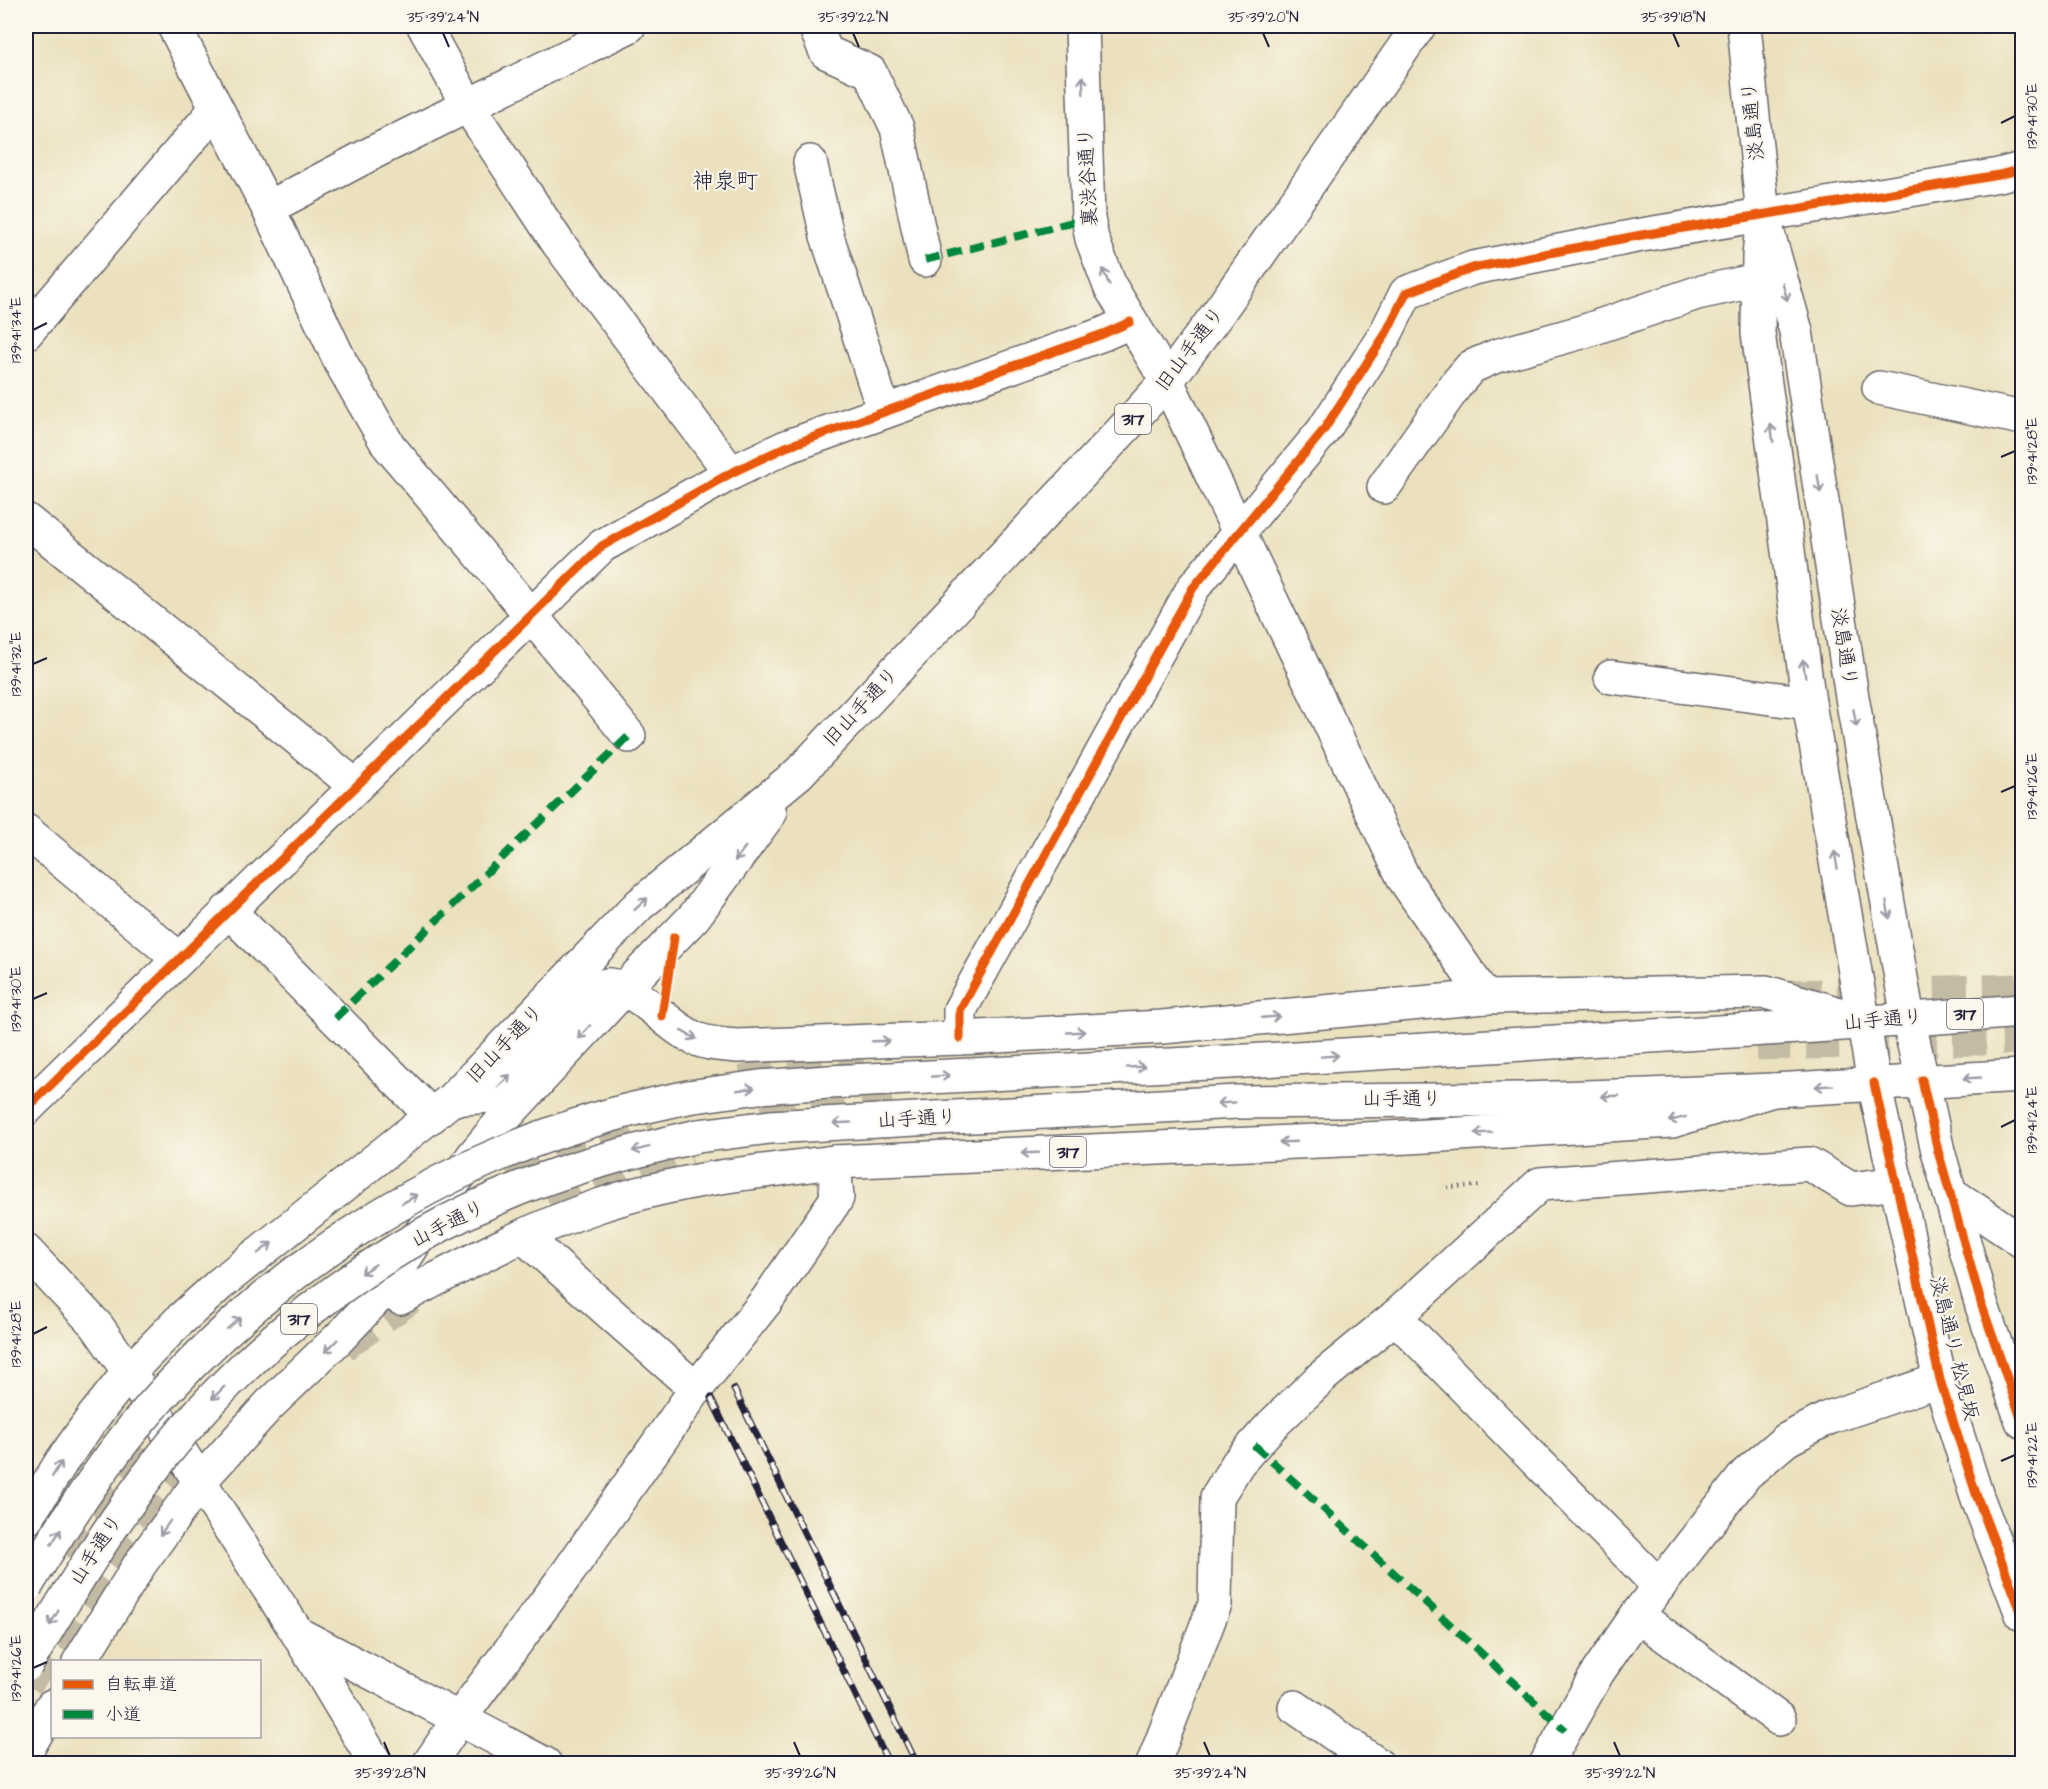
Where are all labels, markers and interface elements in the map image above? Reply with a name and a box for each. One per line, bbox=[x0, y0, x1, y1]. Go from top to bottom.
text: 35°39'24"N bbox=[407, 7, 479, 28]
text: 35°39'22"N bbox=[818, 7, 888, 28]
text: 35°39'20"N bbox=[1227, 7, 1299, 28]
text: 35°39'18"N bbox=[1641, 7, 1705, 28]
one-way arrow bbox=[1078, 75, 1089, 95]
street label: 淡島通り bbox=[1735, 80, 1771, 162]
text: 139°41'30"E bbox=[2022, 83, 2043, 149]
street label: 裏渋谷通り bbox=[1071, 126, 1105, 228]
district label: 神泉町 bbox=[692, 166, 758, 197]
one-way arrow bbox=[1099, 268, 1111, 286]
one-way arrow bbox=[1780, 282, 1791, 301]
text: 139°41'34"E bbox=[6, 297, 27, 363]
street label: 旧山手通り bbox=[1149, 301, 1231, 397]
road number: 317 bbox=[1115, 404, 1151, 434]
text: 139°41'28"E bbox=[2022, 418, 2043, 484]
one-way arrow bbox=[1766, 424, 1777, 443]
one-way arrow bbox=[1814, 474, 1825, 493]
street label: 淡島通り bbox=[1824, 605, 1864, 689]
text: 139°41'32"E bbox=[6, 632, 27, 696]
one-way arrow bbox=[1799, 658, 1810, 678]
street label: 旧山手通り bbox=[817, 661, 905, 753]
one-way arrow bbox=[1850, 708, 1861, 728]
text: 139°41'26"E bbox=[2022, 753, 2043, 819]
one-way arrow bbox=[734, 845, 746, 861]
one-way arrow bbox=[1830, 851, 1841, 871]
one-way arrow bbox=[634, 897, 649, 911]
one-way arrow bbox=[1883, 900, 1894, 920]
text: 139°41'30"E bbox=[6, 966, 27, 1032]
street label: 旧山手通り bbox=[460, 998, 550, 1090]
road number: 317 bbox=[1947, 999, 1983, 1029]
street label: 山手通り bbox=[1842, 1003, 1924, 1037]
one-way arrow bbox=[1260, 1011, 1280, 1022]
one-way arrow bbox=[577, 1024, 591, 1039]
one-way arrow bbox=[1066, 1026, 1086, 1037]
one-way arrow bbox=[679, 1029, 697, 1041]
one-way arrow bbox=[871, 1035, 891, 1047]
one-way arrow bbox=[1320, 1050, 1340, 1061]
one-way arrow bbox=[1125, 1061, 1145, 1072]
one-way arrow bbox=[930, 1071, 950, 1082]
one-way arrow bbox=[1963, 1072, 1983, 1083]
one-way arrow bbox=[497, 1073, 512, 1088]
one-way arrow bbox=[1814, 1081, 1834, 1092]
one-way arrow bbox=[736, 1083, 756, 1094]
street label: 山手通り bbox=[1362, 1085, 1442, 1113]
text: 139°41'24"E bbox=[2022, 1086, 2043, 1154]
one-way arrow bbox=[1600, 1091, 1620, 1102]
one-way arrow bbox=[1216, 1097, 1236, 1108]
street label: 山手通り bbox=[876, 1103, 958, 1135]
one-way arrow bbox=[1668, 1114, 1687, 1126]
one-way arrow bbox=[833, 1117, 853, 1128]
one-way arrow bbox=[1473, 1127, 1493, 1138]
road number: 317 bbox=[1050, 1137, 1086, 1167]
one-way arrow bbox=[1278, 1137, 1298, 1148]
one-way arrow bbox=[632, 1144, 651, 1156]
one-way arrow bbox=[1021, 1148, 1041, 1159]
one-way arrow bbox=[401, 1193, 418, 1205]
street label: 山手通り bbox=[406, 1193, 490, 1255]
one-way arrow bbox=[257, 1241, 273, 1254]
one-way arrow bbox=[360, 1264, 377, 1276]
street label: 淡島通り 松見坂 bbox=[1923, 1273, 1985, 1423]
text: 139°41'28"E bbox=[6, 1301, 27, 1367]
road number: 317 bbox=[281, 1304, 317, 1334]
one-way arrow bbox=[226, 1316, 241, 1330]
one-way arrow bbox=[324, 1338, 339, 1353]
one-way arrow bbox=[211, 1386, 226, 1401]
text: 139°41'22"E bbox=[2022, 1422, 2043, 1488]
one-way arrow bbox=[51, 1461, 63, 1478]
street label: 山手通り bbox=[62, 1509, 130, 1591]
one-way arrow bbox=[159, 1519, 171, 1535]
one-way arrow bbox=[50, 1528, 63, 1545]
one-way arrow bbox=[47, 1609, 59, 1626]
text: 139°41'26"E bbox=[6, 1635, 27, 1701]
legend bbox=[51, 1660, 261, 1738]
text: 自転車道 bbox=[105, 1672, 177, 1697]
text: 小道 bbox=[105, 1702, 141, 1727]
text: 35°39'28"N bbox=[354, 1763, 426, 1784]
text: 35°39'26"N bbox=[764, 1763, 836, 1784]
text: 35°39'24"N bbox=[1174, 1763, 1246, 1784]
text: 35°39'22"N bbox=[1585, 1763, 1655, 1784]

